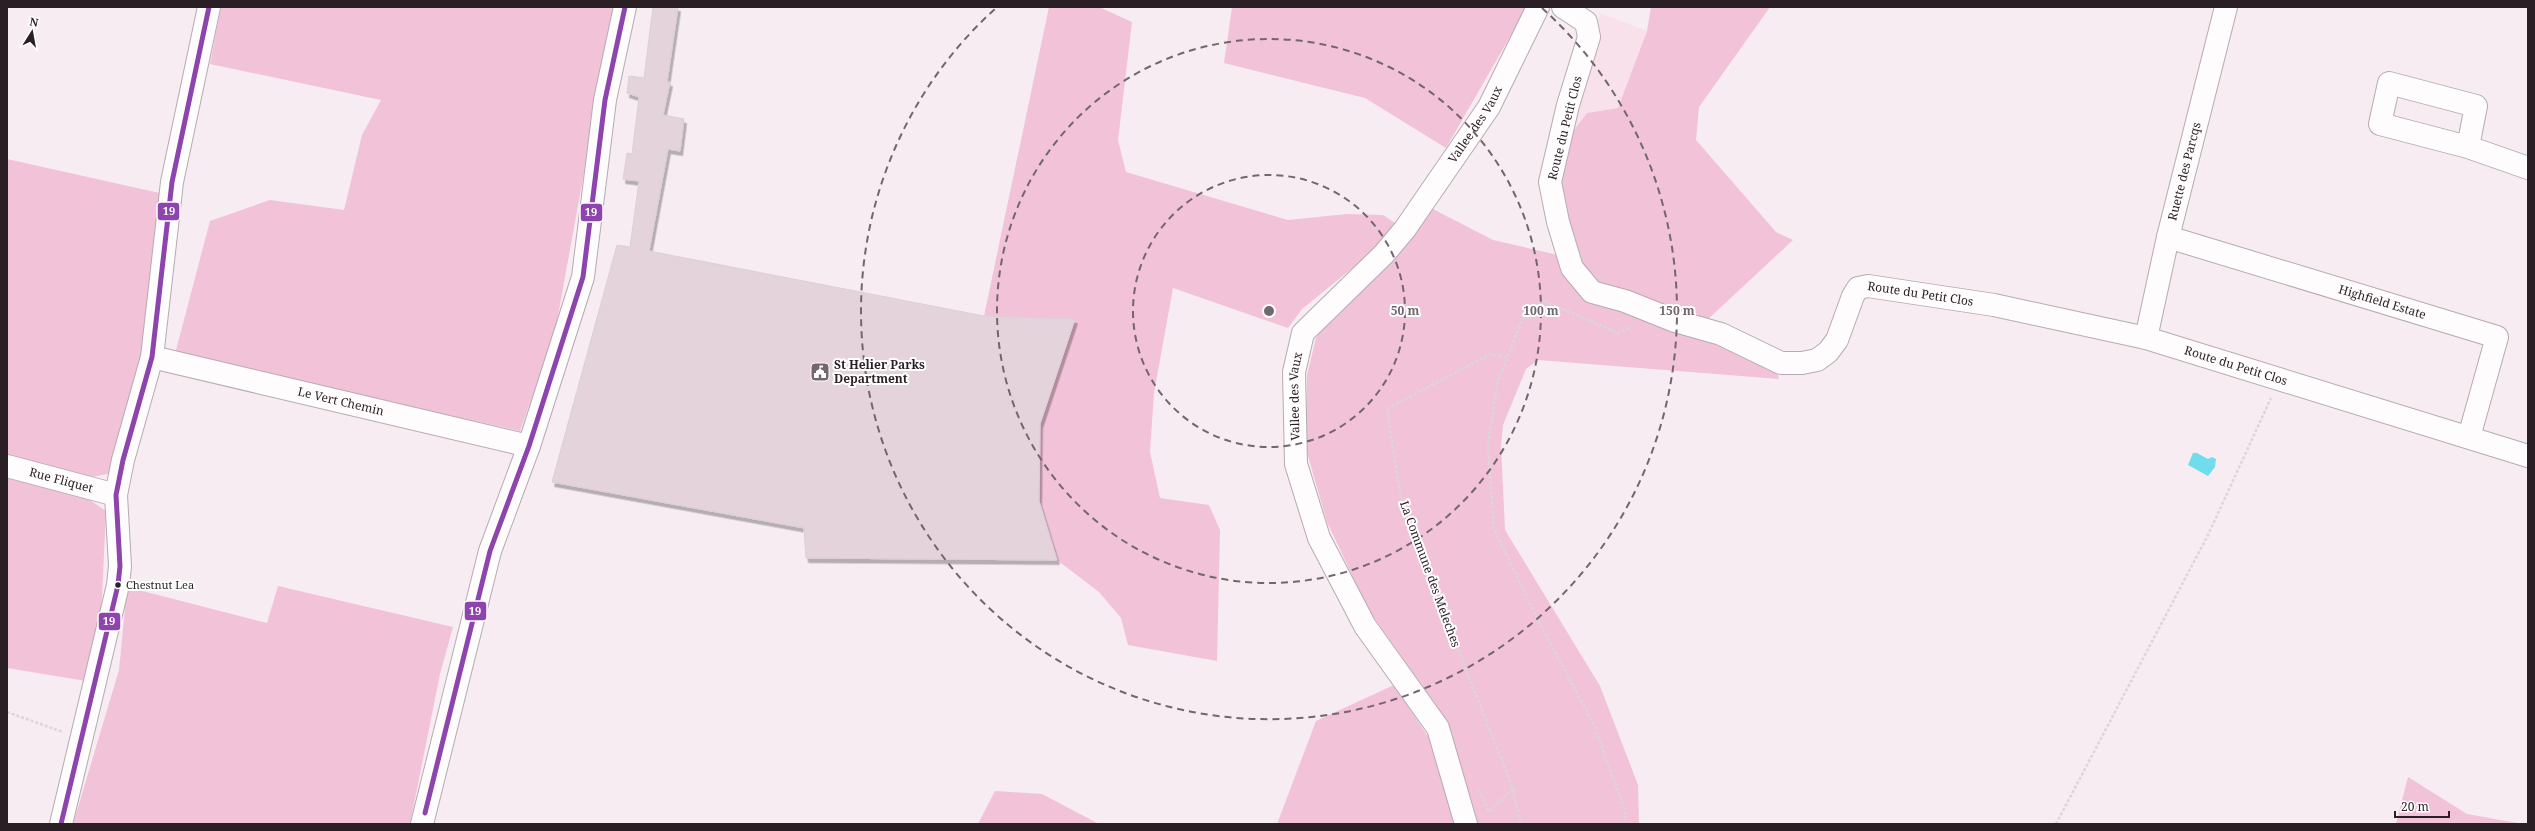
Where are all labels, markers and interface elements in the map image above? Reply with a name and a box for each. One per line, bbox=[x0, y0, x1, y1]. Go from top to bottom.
north arrow bbox=[12, 12, 52, 52]
text: N bbox=[28, 14, 40, 30]
street label: Route du Petit Clos bbox=[1543, 74, 1586, 182]
street label: Vallee des Vaux bbox=[1444, 83, 1506, 166]
street label: Ruette des Parcqs bbox=[2164, 120, 2205, 222]
line badge: 19 bbox=[157, 202, 180, 221]
text: 19 bbox=[163, 203, 175, 218]
line badge: 19 bbox=[580, 203, 603, 222]
text: 19 bbox=[585, 204, 597, 219]
street label: Route du Petit Clos bbox=[1866, 277, 1975, 310]
street label: Highfield Estate bbox=[2337, 280, 2428, 323]
text: 50 m bbox=[1391, 302, 1419, 319]
text: 100 m bbox=[1523, 302, 1559, 319]
text: 150 m bbox=[1659, 302, 1695, 319]
centre of rings bbox=[1262, 304, 1276, 318]
street label: Route du Petit Clos bbox=[2182, 341, 2290, 389]
street label: Vallee des Vaux bbox=[1285, 350, 1306, 441]
place label: St Helier Parks Department bbox=[834, 356, 925, 387]
public building icon: St Helier Parks Department bbox=[809, 361, 831, 383]
street label: Le Vert Chemin bbox=[296, 383, 386, 420]
street label: Rue Fliquet bbox=[27, 463, 95, 497]
street label: La Commune des Meleches bbox=[1396, 498, 1465, 649]
place label: Chestnut Lea bbox=[126, 577, 194, 592]
marker: Chestnut Lea bbox=[113, 580, 123, 590]
line badge: 19 bbox=[464, 601, 487, 621]
text: 19 bbox=[469, 603, 481, 618]
line badge: 19 bbox=[98, 612, 121, 631]
text: 19 bbox=[103, 613, 115, 628]
scale bar bbox=[2395, 793, 2449, 819]
text: 20 m bbox=[2401, 798, 2429, 815]

